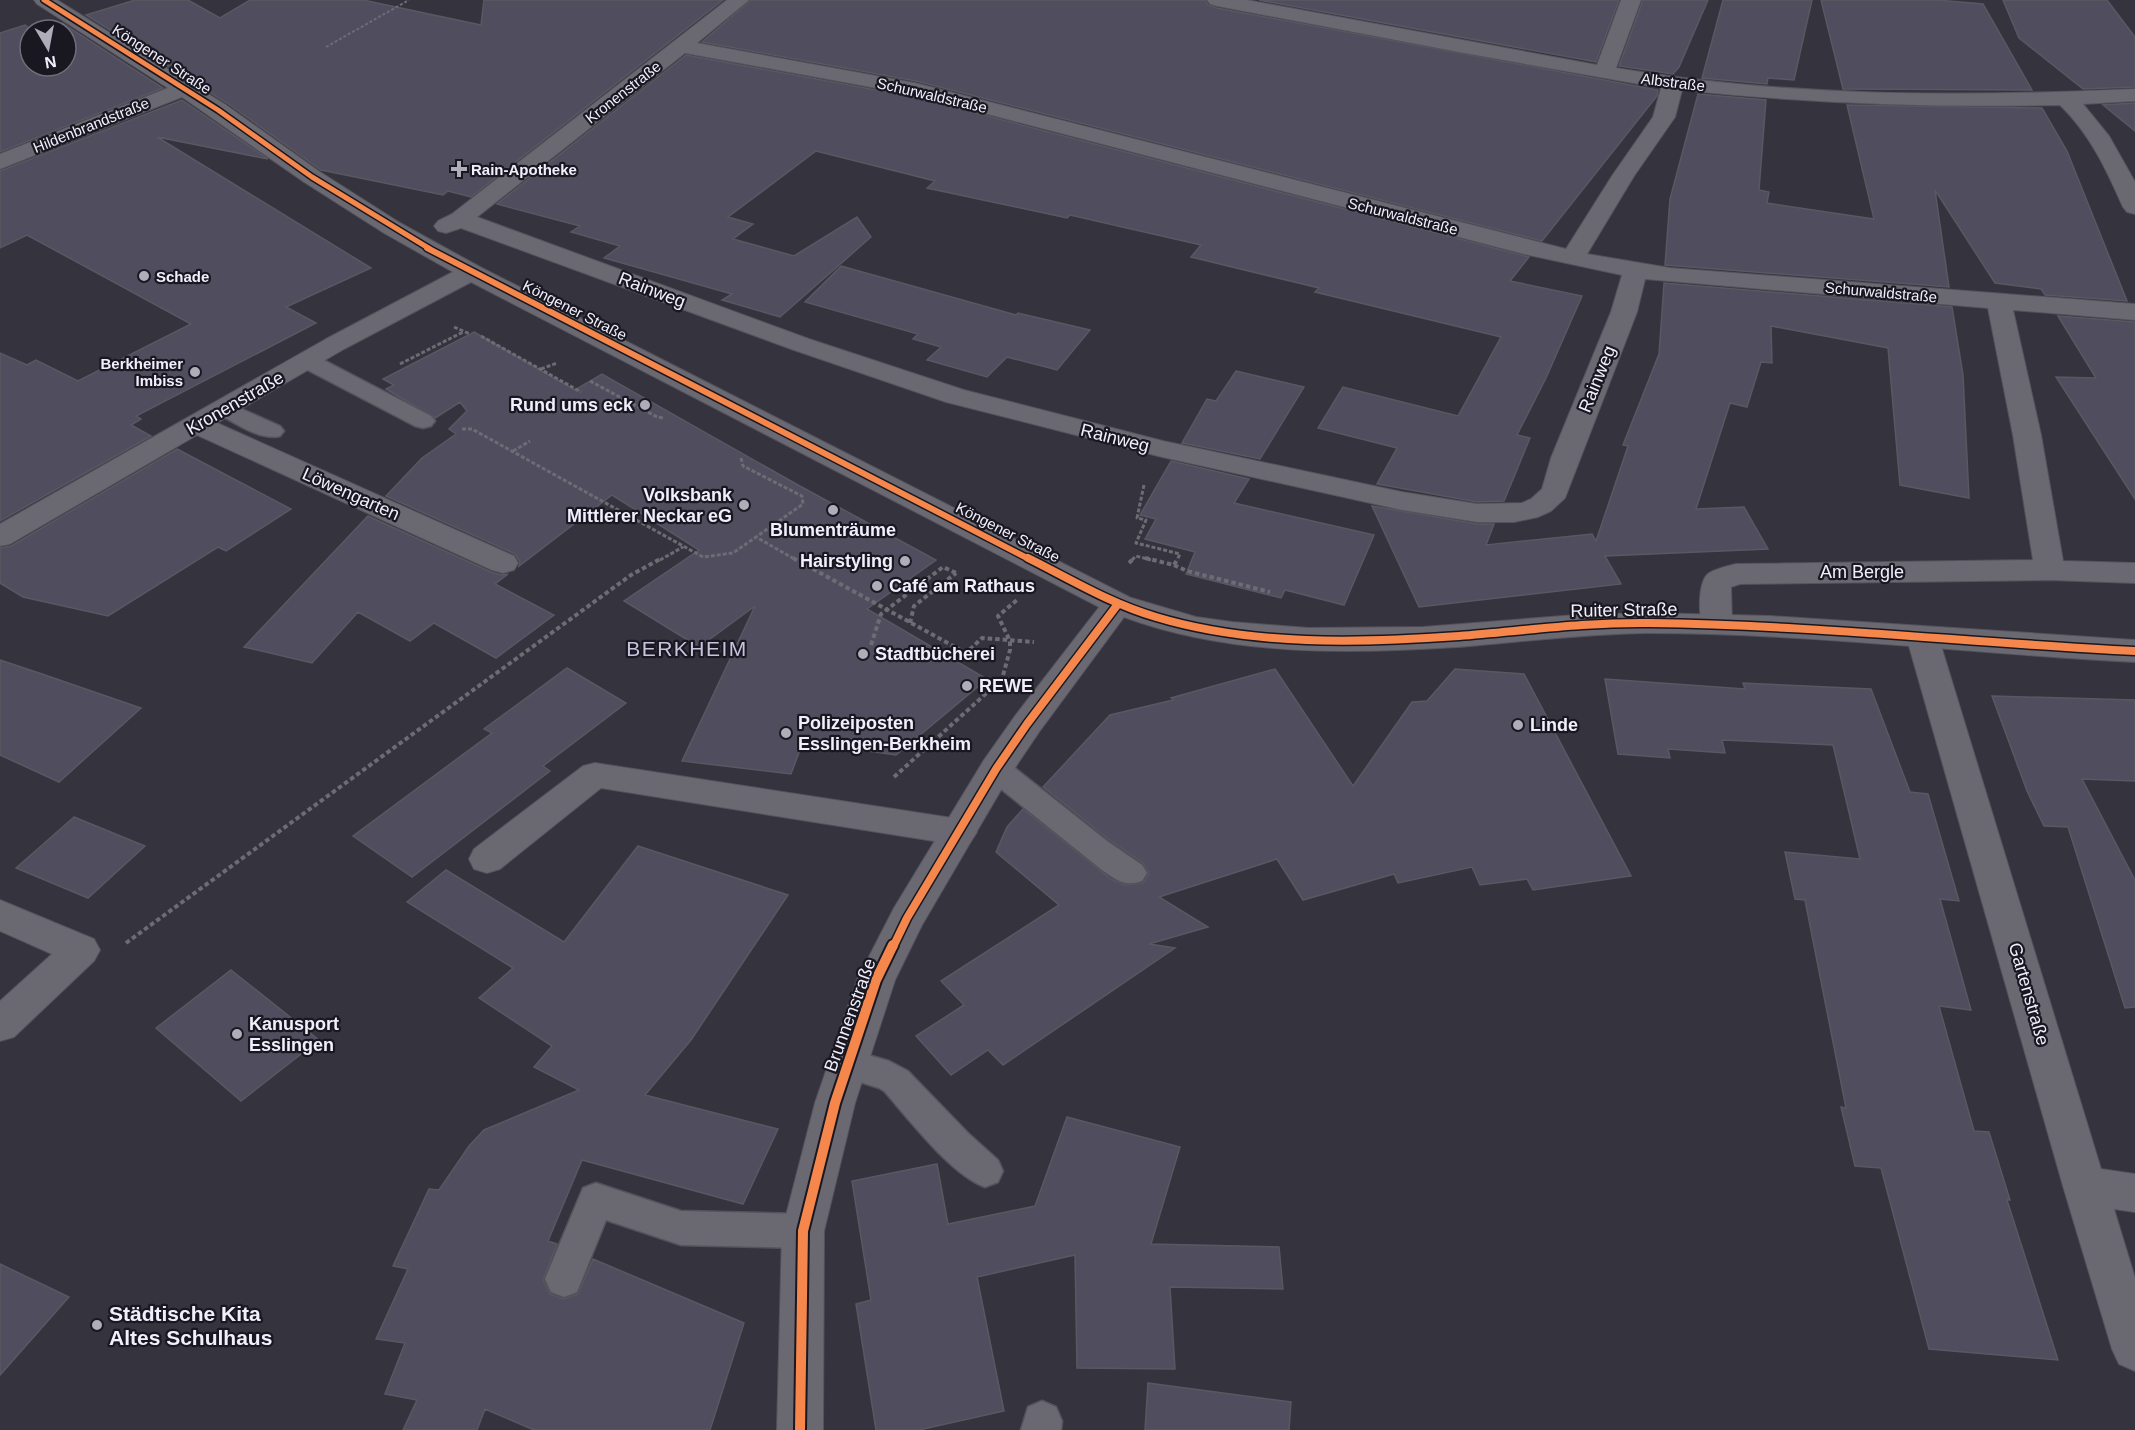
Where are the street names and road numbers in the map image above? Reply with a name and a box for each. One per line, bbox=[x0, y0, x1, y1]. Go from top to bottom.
street label: Köngener Straße bbox=[109, 21, 215, 97]
street label: Kronenstraße bbox=[582, 57, 664, 127]
street label: Albstraße bbox=[1640, 70, 1706, 94]
street label: Schurwaldstraße bbox=[875, 74, 989, 116]
street label: Hildenbrandstraße bbox=[31, 94, 151, 156]
street label: Schurwaldstraße bbox=[1346, 194, 1460, 238]
street label: Rainweg bbox=[616, 268, 688, 312]
street label: Köngener Straße bbox=[520, 276, 630, 344]
street label: Schurwaldstraße bbox=[1824, 279, 1938, 305]
street label: Rainweg bbox=[1575, 343, 1619, 415]
street label: Kronenstraße bbox=[183, 367, 287, 439]
street label: Rainweg bbox=[1079, 420, 1151, 456]
street label: Löwengarten bbox=[299, 464, 403, 524]
street label: Köngener Straße bbox=[953, 498, 1063, 566]
street label: Am Bergle bbox=[1820, 562, 1904, 582]
street label: Ruiter Straße bbox=[1570, 599, 1678, 621]
street label: Gartenstraße bbox=[2005, 940, 2053, 1048]
street label: Brunnenstraße bbox=[820, 956, 880, 1074]

